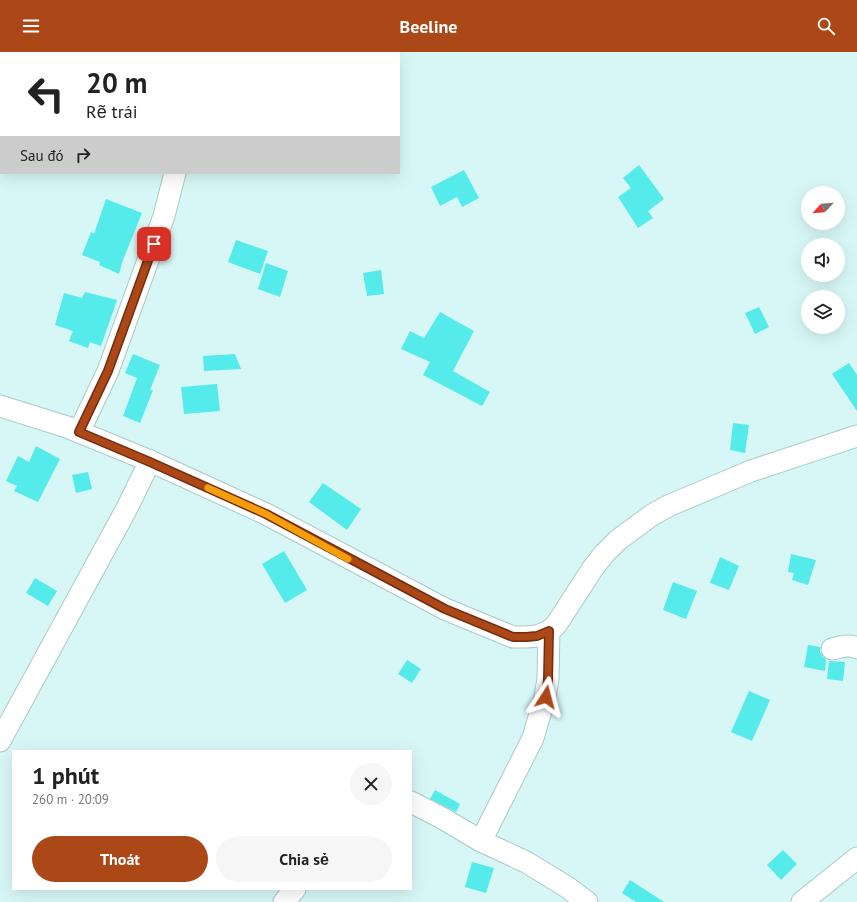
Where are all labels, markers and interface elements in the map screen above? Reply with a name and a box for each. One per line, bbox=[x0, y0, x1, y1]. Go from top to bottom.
icon: menu bbox=[20, 15, 42, 37]
text: Beeline bbox=[400, 15, 457, 38]
icon: search bbox=[815, 15, 837, 37]
text: 20 m bbox=[86, 64, 147, 101]
icon: left bbox=[20, 68, 72, 120]
text: Rẽ trái bbox=[86, 100, 138, 123]
icon: right bbox=[72, 144, 94, 166]
text: Sau đó bbox=[20, 146, 64, 165]
north arrow bbox=[801, 186, 845, 230]
map controls bbox=[801, 186, 845, 334]
pin bbox=[137, 227, 171, 261]
icon: arrive bbox=[143, 233, 165, 255]
button: sound bbox=[801, 238, 845, 282]
button: layers bbox=[801, 290, 845, 334]
position arrow bbox=[525, 676, 567, 718]
text: 1 phút bbox=[32, 760, 99, 791]
button: close bbox=[350, 763, 392, 805]
text: 260 m · 20:09 bbox=[32, 791, 109, 808]
button: Thoát bbox=[32, 836, 208, 882]
button: Chia sẻ bbox=[216, 836, 392, 882]

